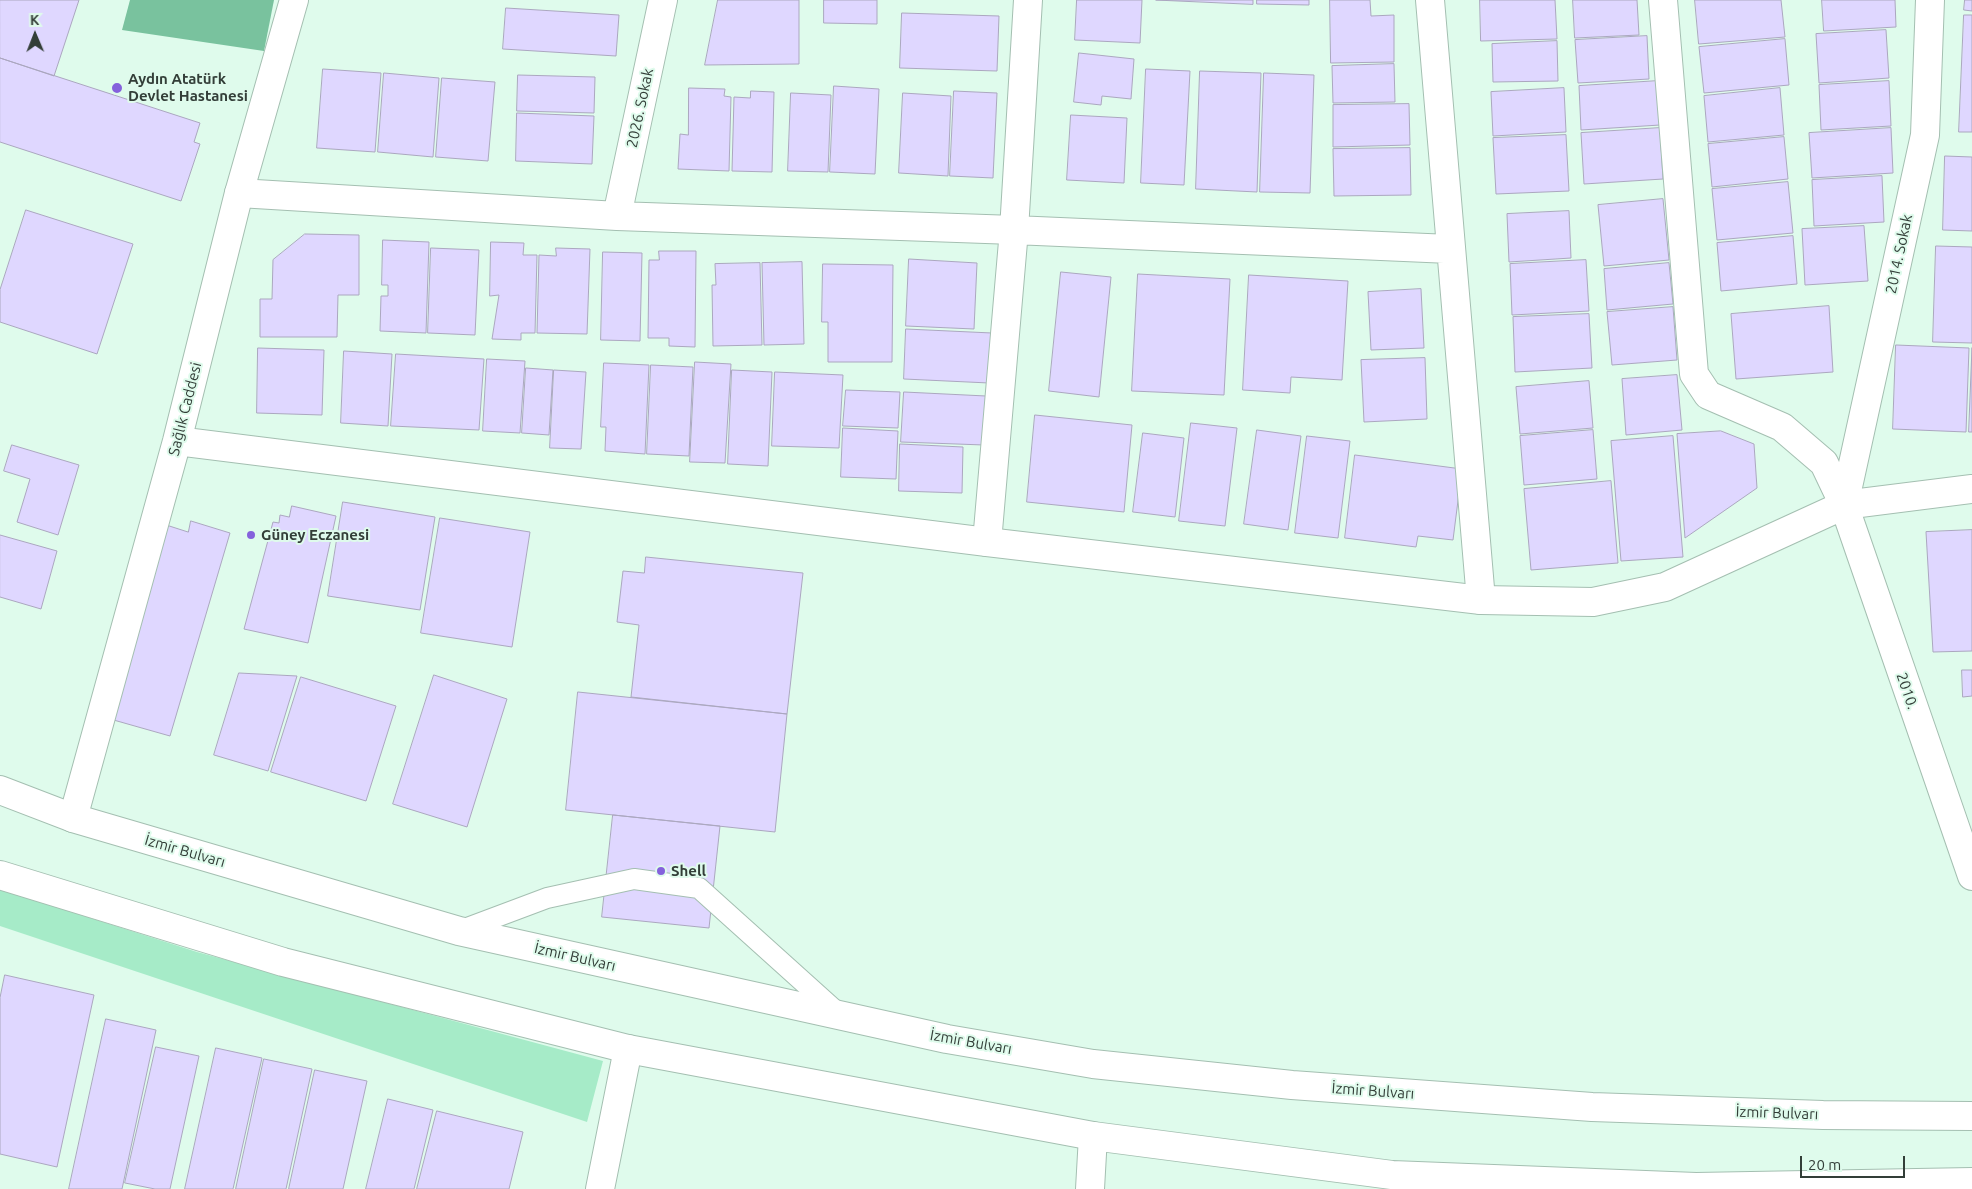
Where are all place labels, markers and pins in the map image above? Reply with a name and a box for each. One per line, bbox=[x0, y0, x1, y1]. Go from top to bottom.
place label: Aydın Atatürk Devlet Hastanesi bbox=[128, 70, 248, 105]
marker: Aydın Atatürk Devlet Hastanesi bbox=[110, 81, 124, 95]
place label: Güney Eczanesi bbox=[261, 526, 369, 544]
marker: Güney Eczanesi bbox=[245, 529, 257, 541]
place label: Shell bbox=[671, 862, 706, 880]
marker: Shell bbox=[655, 865, 667, 877]

